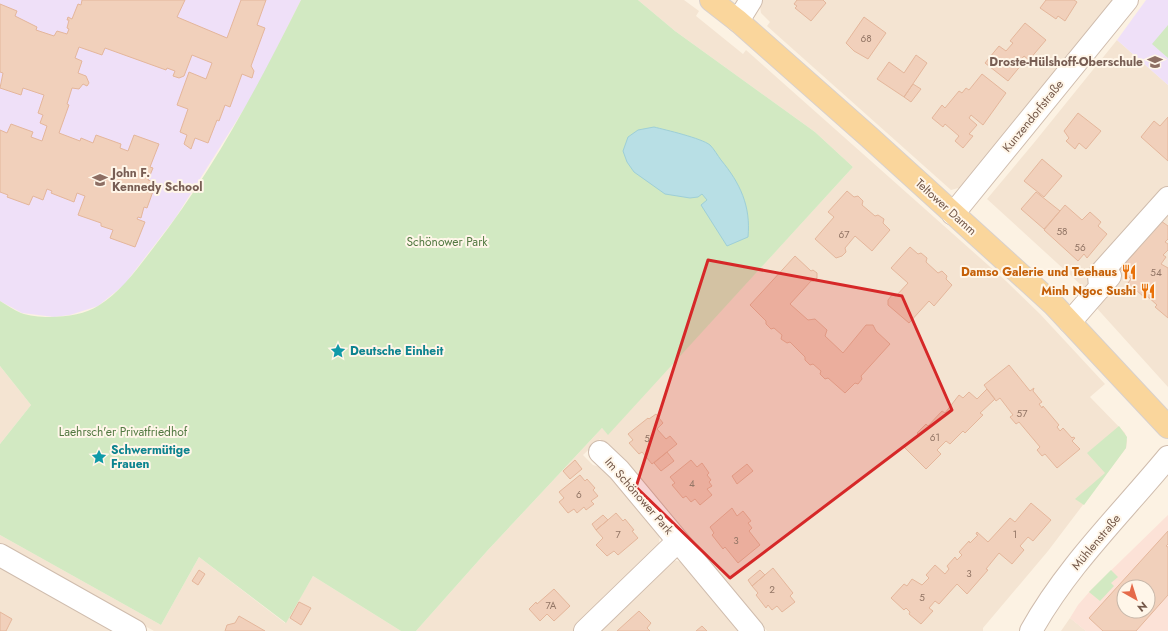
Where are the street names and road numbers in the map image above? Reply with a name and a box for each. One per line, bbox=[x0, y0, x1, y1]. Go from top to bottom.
street label: Kunzendorfstraße bbox=[998, 76, 1068, 156]
street label: Teltower Damm bbox=[911, 175, 981, 239]
street label: Im Schönower Park bbox=[600, 453, 678, 539]
street label: Mühlenstraße bbox=[1067, 510, 1125, 574]

